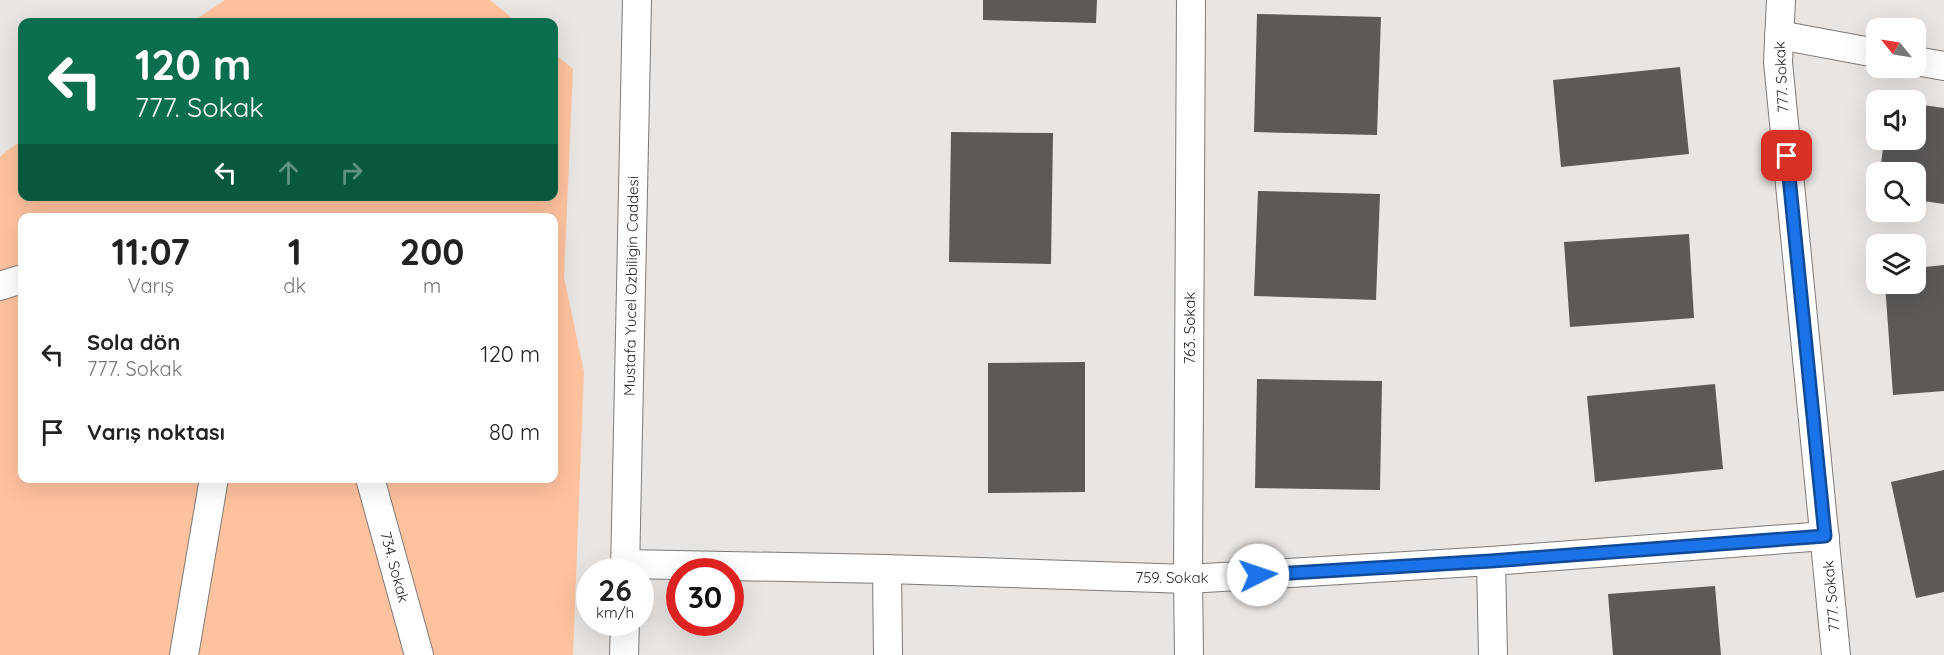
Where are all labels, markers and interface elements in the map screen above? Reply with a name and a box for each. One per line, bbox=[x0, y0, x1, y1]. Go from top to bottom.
north arrow bbox=[1866, 18, 1926, 78]
map controls bbox=[1866, 18, 1926, 294]
text: 120 m bbox=[135, 38, 252, 91]
street label: 777. Sokak bbox=[1770, 41, 1792, 113]
icon: left bbox=[36, 42, 114, 120]
text: 777. Sokak bbox=[135, 90, 264, 124]
button: sound bbox=[1866, 90, 1926, 150]
pin bbox=[1761, 130, 1812, 181]
icon: arrive bbox=[1770, 139, 1803, 172]
icon: left bbox=[209, 156, 242, 189]
icon: ahead bbox=[272, 156, 305, 189]
icon: right bbox=[335, 156, 368, 189]
button: search bbox=[1866, 162, 1926, 222]
street label: Mustafa Yucel Ozbiligin Caddesi bbox=[620, 176, 642, 396]
text: 11:07 bbox=[112, 229, 190, 274]
text: 1 bbox=[288, 229, 302, 274]
text: 200 bbox=[400, 229, 464, 274]
button: layers bbox=[1866, 234, 1926, 294]
text: Varış bbox=[127, 273, 174, 298]
text: dk bbox=[283, 273, 306, 298]
text: m bbox=[423, 273, 441, 298]
street label: 763. Sokak bbox=[1180, 292, 1199, 364]
text: Sola dön bbox=[87, 328, 180, 356]
icon: left bbox=[36, 338, 69, 371]
text: 120 m bbox=[481, 340, 540, 368]
text: 777. Sokak bbox=[87, 356, 182, 381]
icon: arrive bbox=[36, 416, 69, 449]
text: Varış noktası bbox=[87, 418, 225, 446]
text: 80 m bbox=[489, 418, 540, 446]
street label: 734. Sokak bbox=[376, 529, 414, 605]
position arrow bbox=[1226, 543, 1290, 607]
speed limit sign: 30 bbox=[666, 558, 744, 636]
street label: 777. Sokak bbox=[1818, 560, 1844, 632]
street label: 759. Sokak bbox=[1135, 568, 1209, 587]
text: 26 bbox=[598, 571, 632, 609]
text: km/h bbox=[596, 603, 634, 622]

